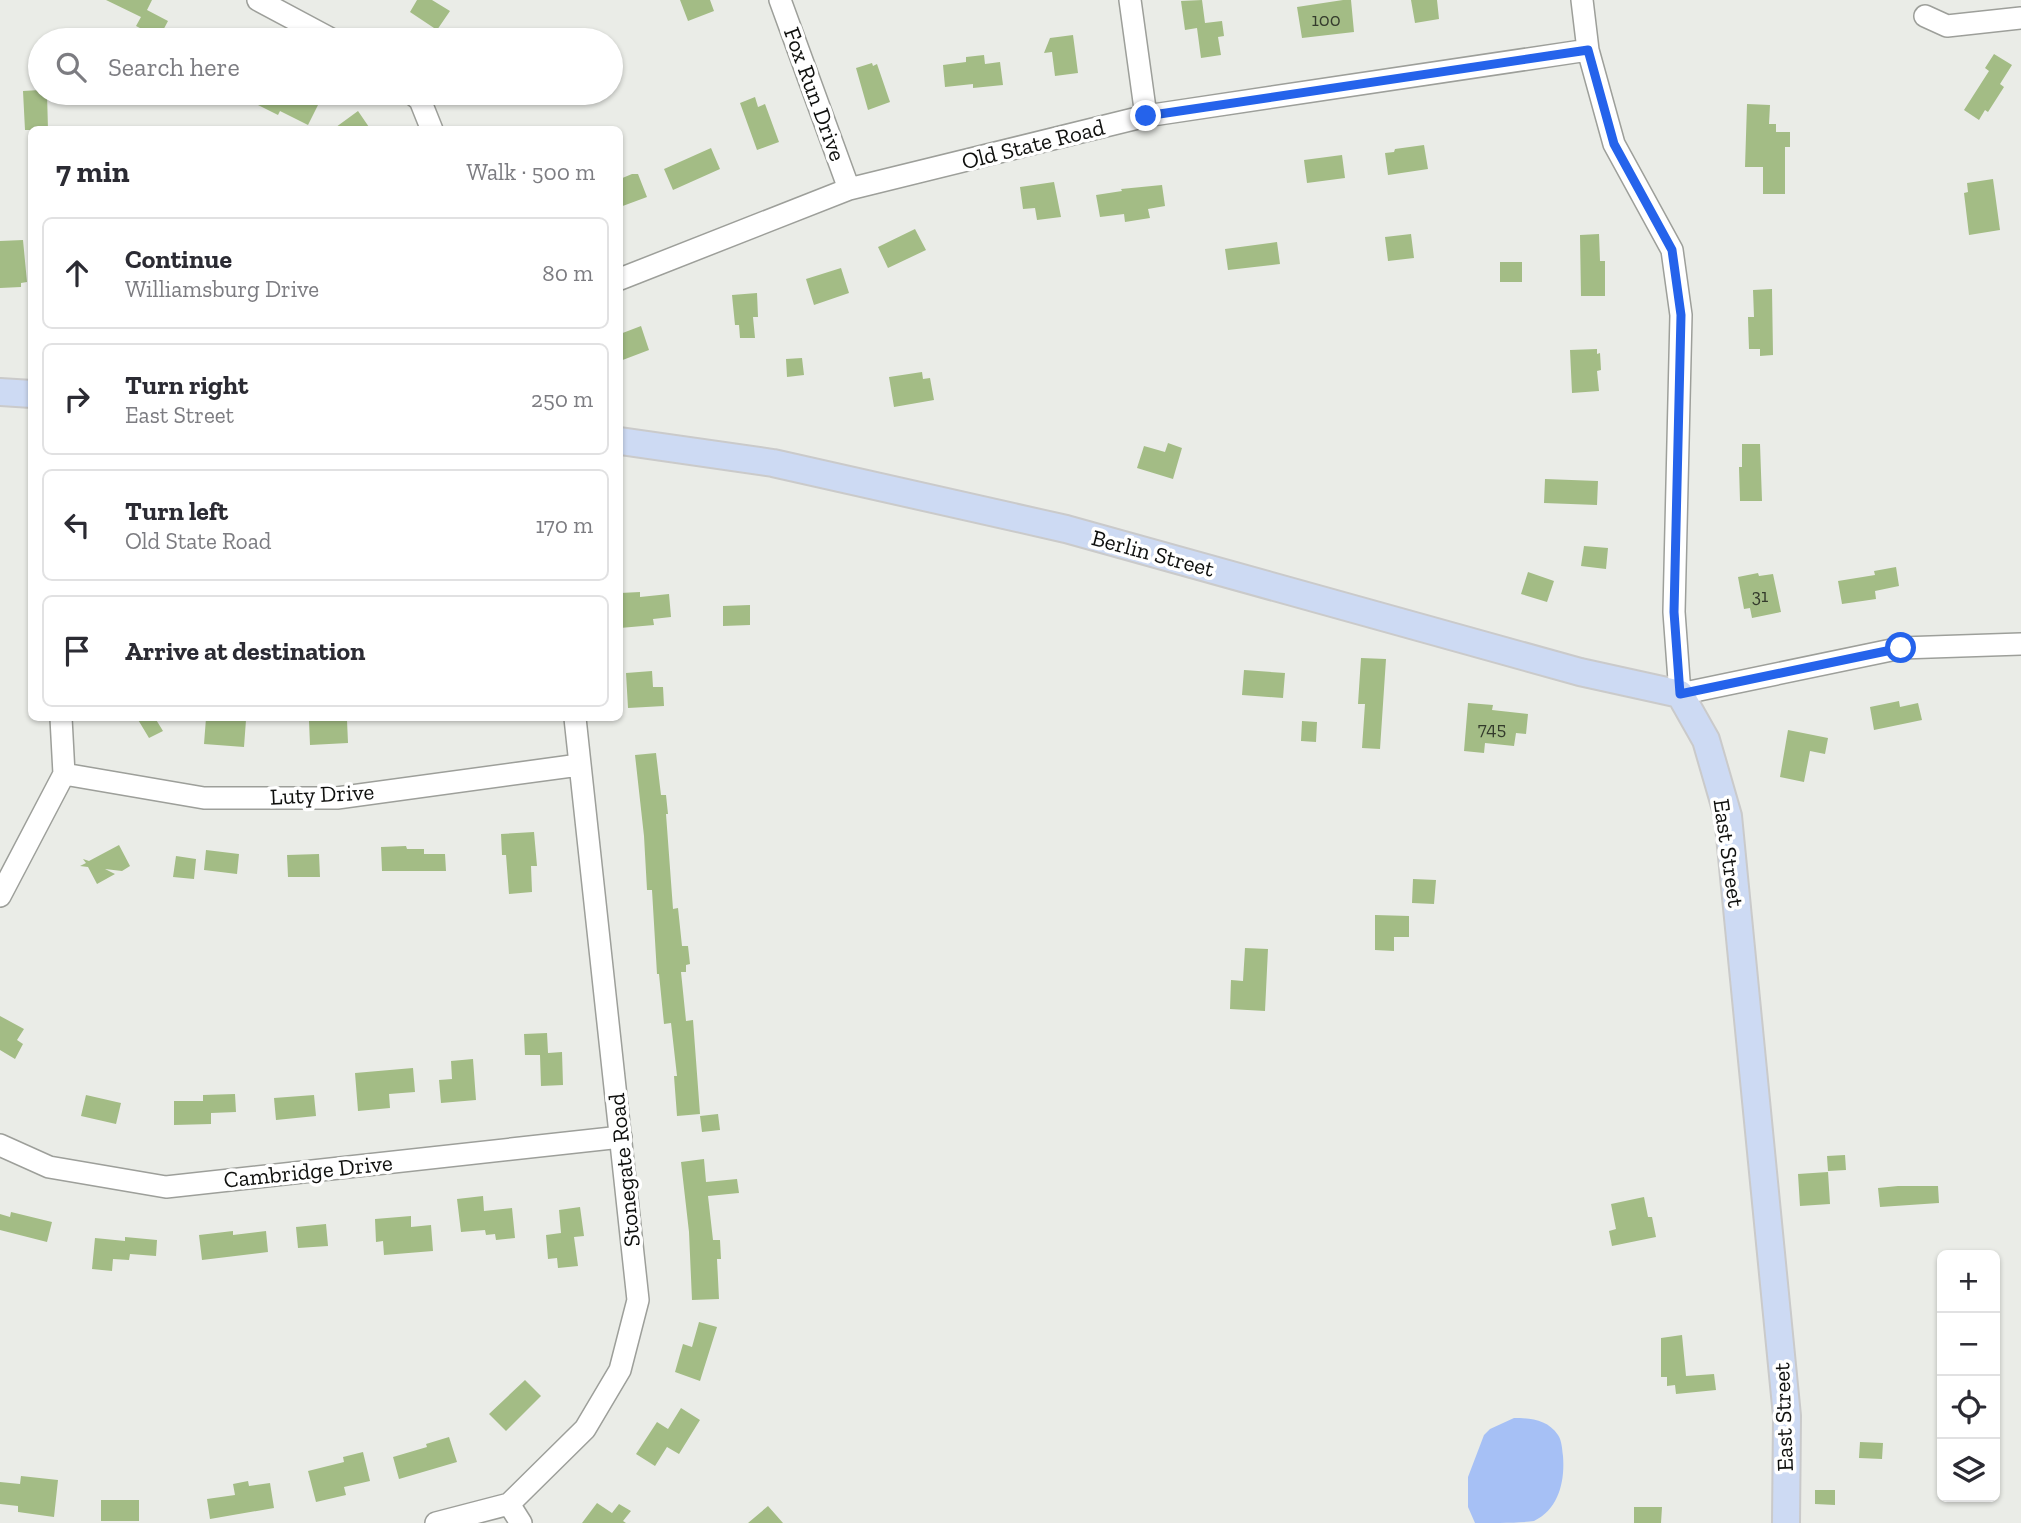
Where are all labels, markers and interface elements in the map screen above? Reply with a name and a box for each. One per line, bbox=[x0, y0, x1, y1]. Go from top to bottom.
house number: 100 bbox=[1311, 8, 1341, 31]
street label: Fox Run Drive bbox=[778, 23, 852, 165]
search box bbox=[28, 28, 623, 105]
icon: search bbox=[52, 48, 90, 86]
text: Search here bbox=[108, 51, 240, 83]
route end bbox=[1130, 100, 1161, 131]
street label: Old State Road bbox=[959, 113, 1108, 175]
text: 7 min bbox=[56, 154, 130, 190]
text: Walk · 500 m bbox=[467, 158, 595, 186]
text: Continue bbox=[125, 243, 232, 275]
icon: ahead bbox=[58, 254, 96, 292]
text: 80 m bbox=[542, 259, 593, 287]
text: Williamsburg Drive bbox=[125, 275, 319, 303]
text: Turn right bbox=[125, 369, 248, 401]
icon: right bbox=[58, 380, 96, 418]
text: 250 m bbox=[531, 385, 593, 413]
text: East Street bbox=[125, 401, 234, 429]
text: Turn left bbox=[125, 495, 228, 527]
icon: left bbox=[58, 506, 96, 544]
text: 170 m bbox=[535, 511, 593, 539]
street label: Berlin Street bbox=[1089, 523, 1218, 583]
text: Old State Road bbox=[125, 527, 271, 555]
house number: 31 bbox=[1752, 584, 1768, 607]
icon: arrive bbox=[58, 632, 96, 670]
route start bbox=[1885, 632, 1916, 663]
text: Arrive at destination bbox=[125, 635, 365, 667]
house number: 745 bbox=[1478, 717, 1506, 740]
street label: Luty Drive bbox=[269, 777, 375, 811]
street label: East Street bbox=[1708, 797, 1751, 909]
street label: Stonegate Road bbox=[602, 1091, 646, 1248]
street label: Cambridge Drive bbox=[222, 1148, 394, 1194]
map controls bbox=[1937, 1250, 2000, 1502]
button: + bbox=[1937, 1250, 2000, 1313]
button: − bbox=[1937, 1313, 2000, 1376]
street label: East Street bbox=[1767, 1362, 1799, 1472]
button: locate bbox=[1937, 1376, 2000, 1439]
button: layers bbox=[1937, 1439, 2000, 1502]

